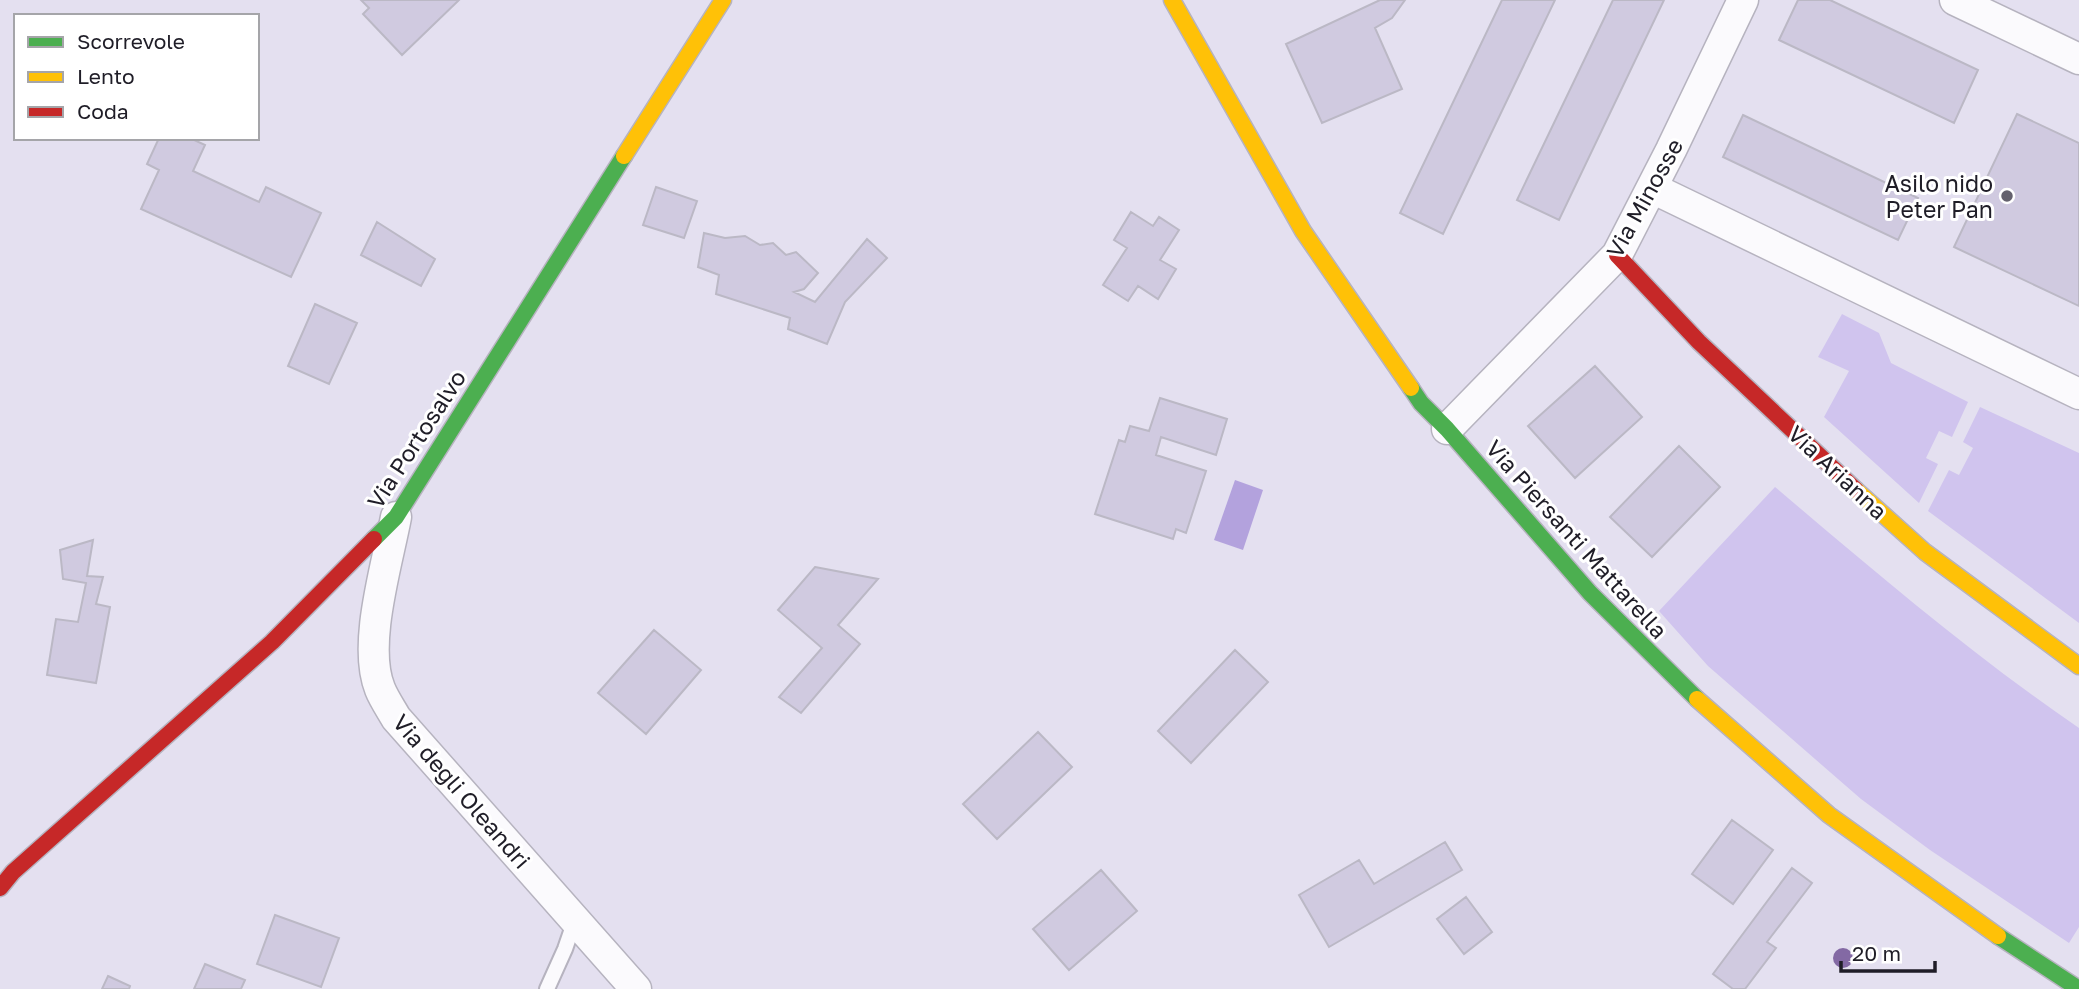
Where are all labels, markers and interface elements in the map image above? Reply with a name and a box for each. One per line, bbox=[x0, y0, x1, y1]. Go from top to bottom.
legend bbox=[14, 14, 259, 140]
text: Scorrevole bbox=[77, 28, 185, 54]
text: Lento bbox=[77, 63, 135, 89]
text: Coda bbox=[77, 98, 129, 124]
street label: Via Minosse bbox=[1600, 134, 1688, 262]
place label: Asilo nido Peter Pan bbox=[1884, 169, 1993, 223]
marker: Asilo nido Peter Pan bbox=[1999, 188, 2015, 204]
street label: Via Portosalvo bbox=[361, 364, 471, 514]
street label: Via Arianna bbox=[1783, 419, 1893, 525]
street label: Via Piersanti Mattarella bbox=[1480, 434, 1674, 644]
street label: Via degli Oleandri bbox=[387, 708, 537, 874]
scale bar bbox=[1841, 930, 1936, 974]
text: 20 m bbox=[1852, 940, 1901, 966]

